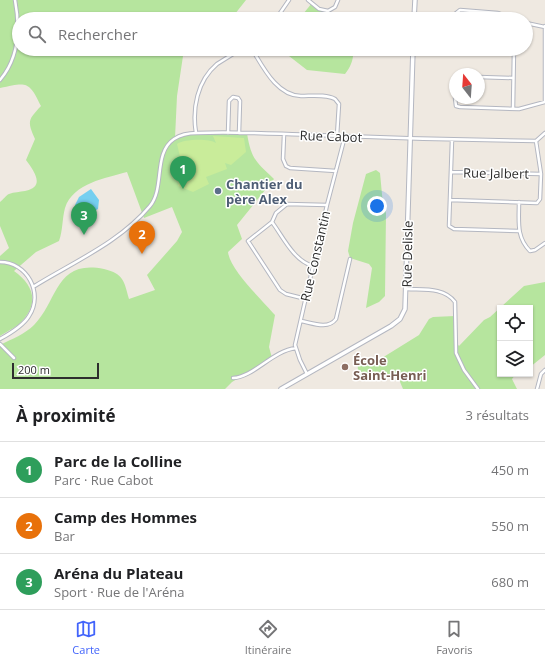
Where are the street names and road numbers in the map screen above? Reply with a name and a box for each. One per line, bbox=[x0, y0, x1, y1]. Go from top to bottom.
street label: Rue Cabot bbox=[299, 126, 363, 146]
street label: Rue Jalbert bbox=[463, 163, 529, 183]
street label: Rue Constantin bbox=[296, 209, 334, 303]
street label: Rue Delisle bbox=[397, 220, 417, 288]

